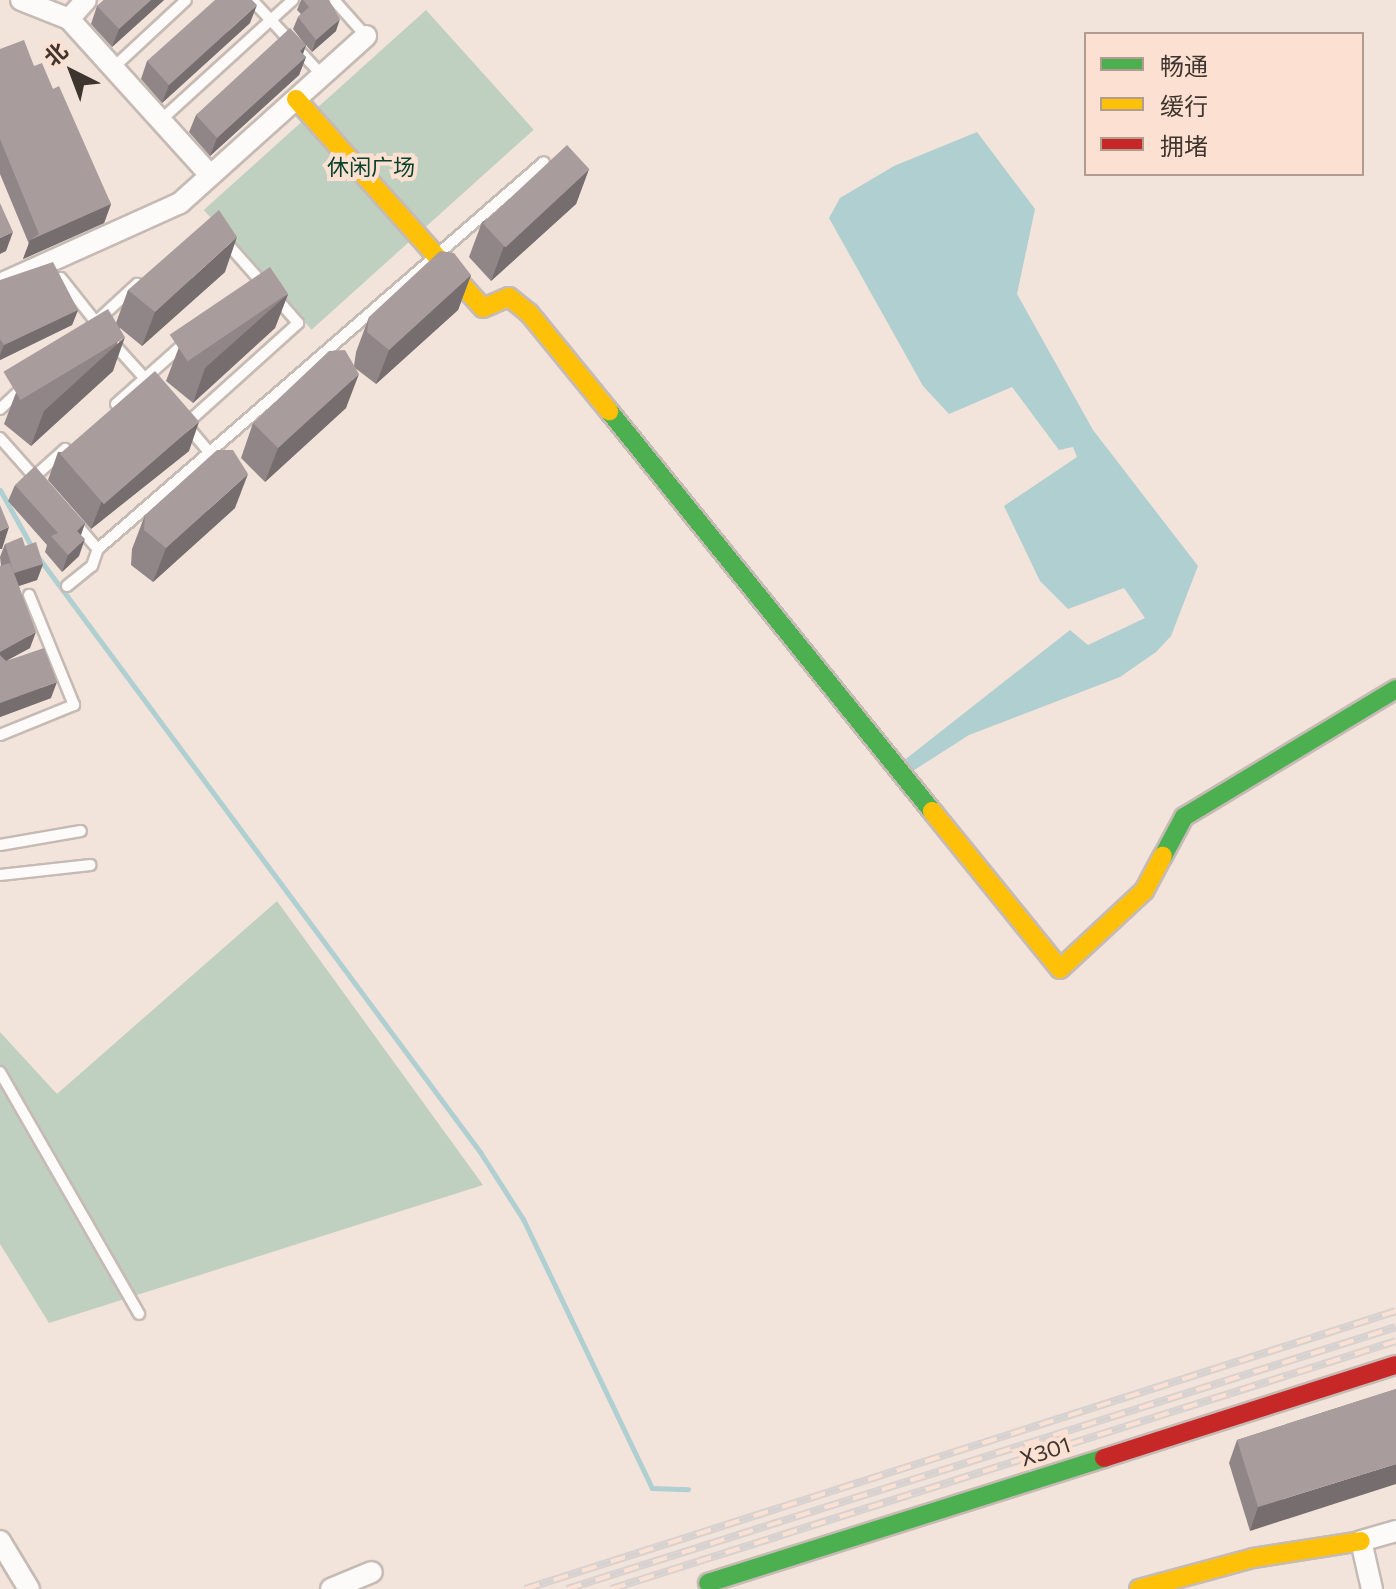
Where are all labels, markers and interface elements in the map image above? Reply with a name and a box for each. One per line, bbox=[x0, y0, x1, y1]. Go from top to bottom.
north arrow bbox=[32, 32, 112, 112]
legend bbox=[1084, 32, 1364, 176]
text: 北 bbox=[38, 36, 73, 71]
text: 畅通 bbox=[1160, 51, 1208, 80]
text: 缓行 bbox=[1160, 91, 1208, 120]
text: 拥堵 bbox=[1160, 131, 1208, 160]
park label: 休闲广场 bbox=[327, 154, 415, 180]
street label: X301 bbox=[1017, 1431, 1073, 1471]

